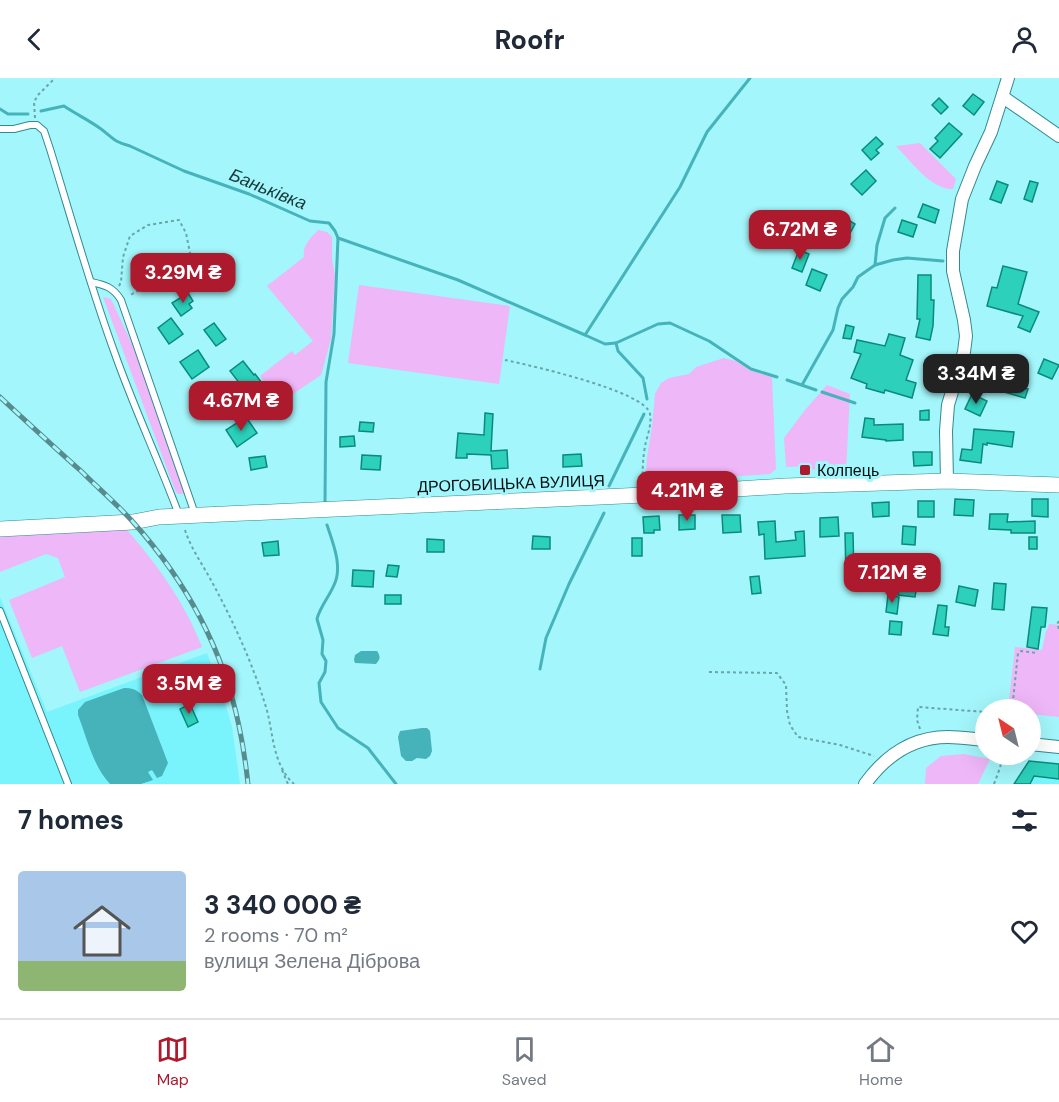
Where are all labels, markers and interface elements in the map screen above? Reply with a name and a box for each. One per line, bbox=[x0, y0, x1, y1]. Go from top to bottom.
text: Roofr bbox=[494, 22, 565, 57]
icon: back bbox=[18, 23, 51, 56]
icon: person bbox=[1008, 23, 1041, 56]
water label: Баньківка bbox=[226, 163, 310, 215]
pin: 6.72M ₴ bbox=[745, 210, 855, 261]
text: 6.72M ₴ bbox=[763, 216, 837, 242]
pin: 3.29M ₴ bbox=[128, 253, 238, 304]
text: 3.29M ₴ bbox=[144, 259, 222, 285]
pin: 3.34M ₴ bbox=[921, 354, 1031, 405]
text: 3.34M ₴ bbox=[937, 360, 1015, 386]
pin: 4.67M ₴ bbox=[186, 381, 296, 432]
text: 4.67M ₴ bbox=[203, 387, 279, 413]
place label: Колпець bbox=[817, 460, 879, 481]
marker: Колпець bbox=[798, 463, 812, 477]
street label: ДРОГОБИЦЬКА ВУЛИЦЯ bbox=[417, 470, 605, 497]
pin: 4.21M ₴ bbox=[632, 471, 742, 522]
text: 4.21M ₴ bbox=[651, 477, 723, 503]
pin: 7.12M ₴ bbox=[837, 553, 947, 604]
text: 7.12M ₴ bbox=[858, 559, 926, 585]
pin: 3.5M ₴ bbox=[140, 664, 238, 715]
text: 3.5M ₴ bbox=[156, 670, 222, 696]
north arrow bbox=[975, 699, 1041, 765]
map controls bbox=[975, 699, 1041, 765]
text: 7 homes bbox=[18, 803, 124, 837]
icon: filters bbox=[1008, 804, 1041, 837]
text: 3 340 000 ₴ bbox=[204, 888, 361, 922]
icon: home bbox=[66, 895, 138, 967]
icon: heart bbox=[1008, 915, 1041, 948]
text: 2 rooms · 70 m² bbox=[204, 922, 348, 948]
text: вулиця Зелена Діброва bbox=[204, 948, 420, 974]
tab: Map bbox=[156, 1033, 189, 1090]
tab: Saved bbox=[502, 1033, 547, 1090]
tab: Home bbox=[859, 1033, 903, 1090]

